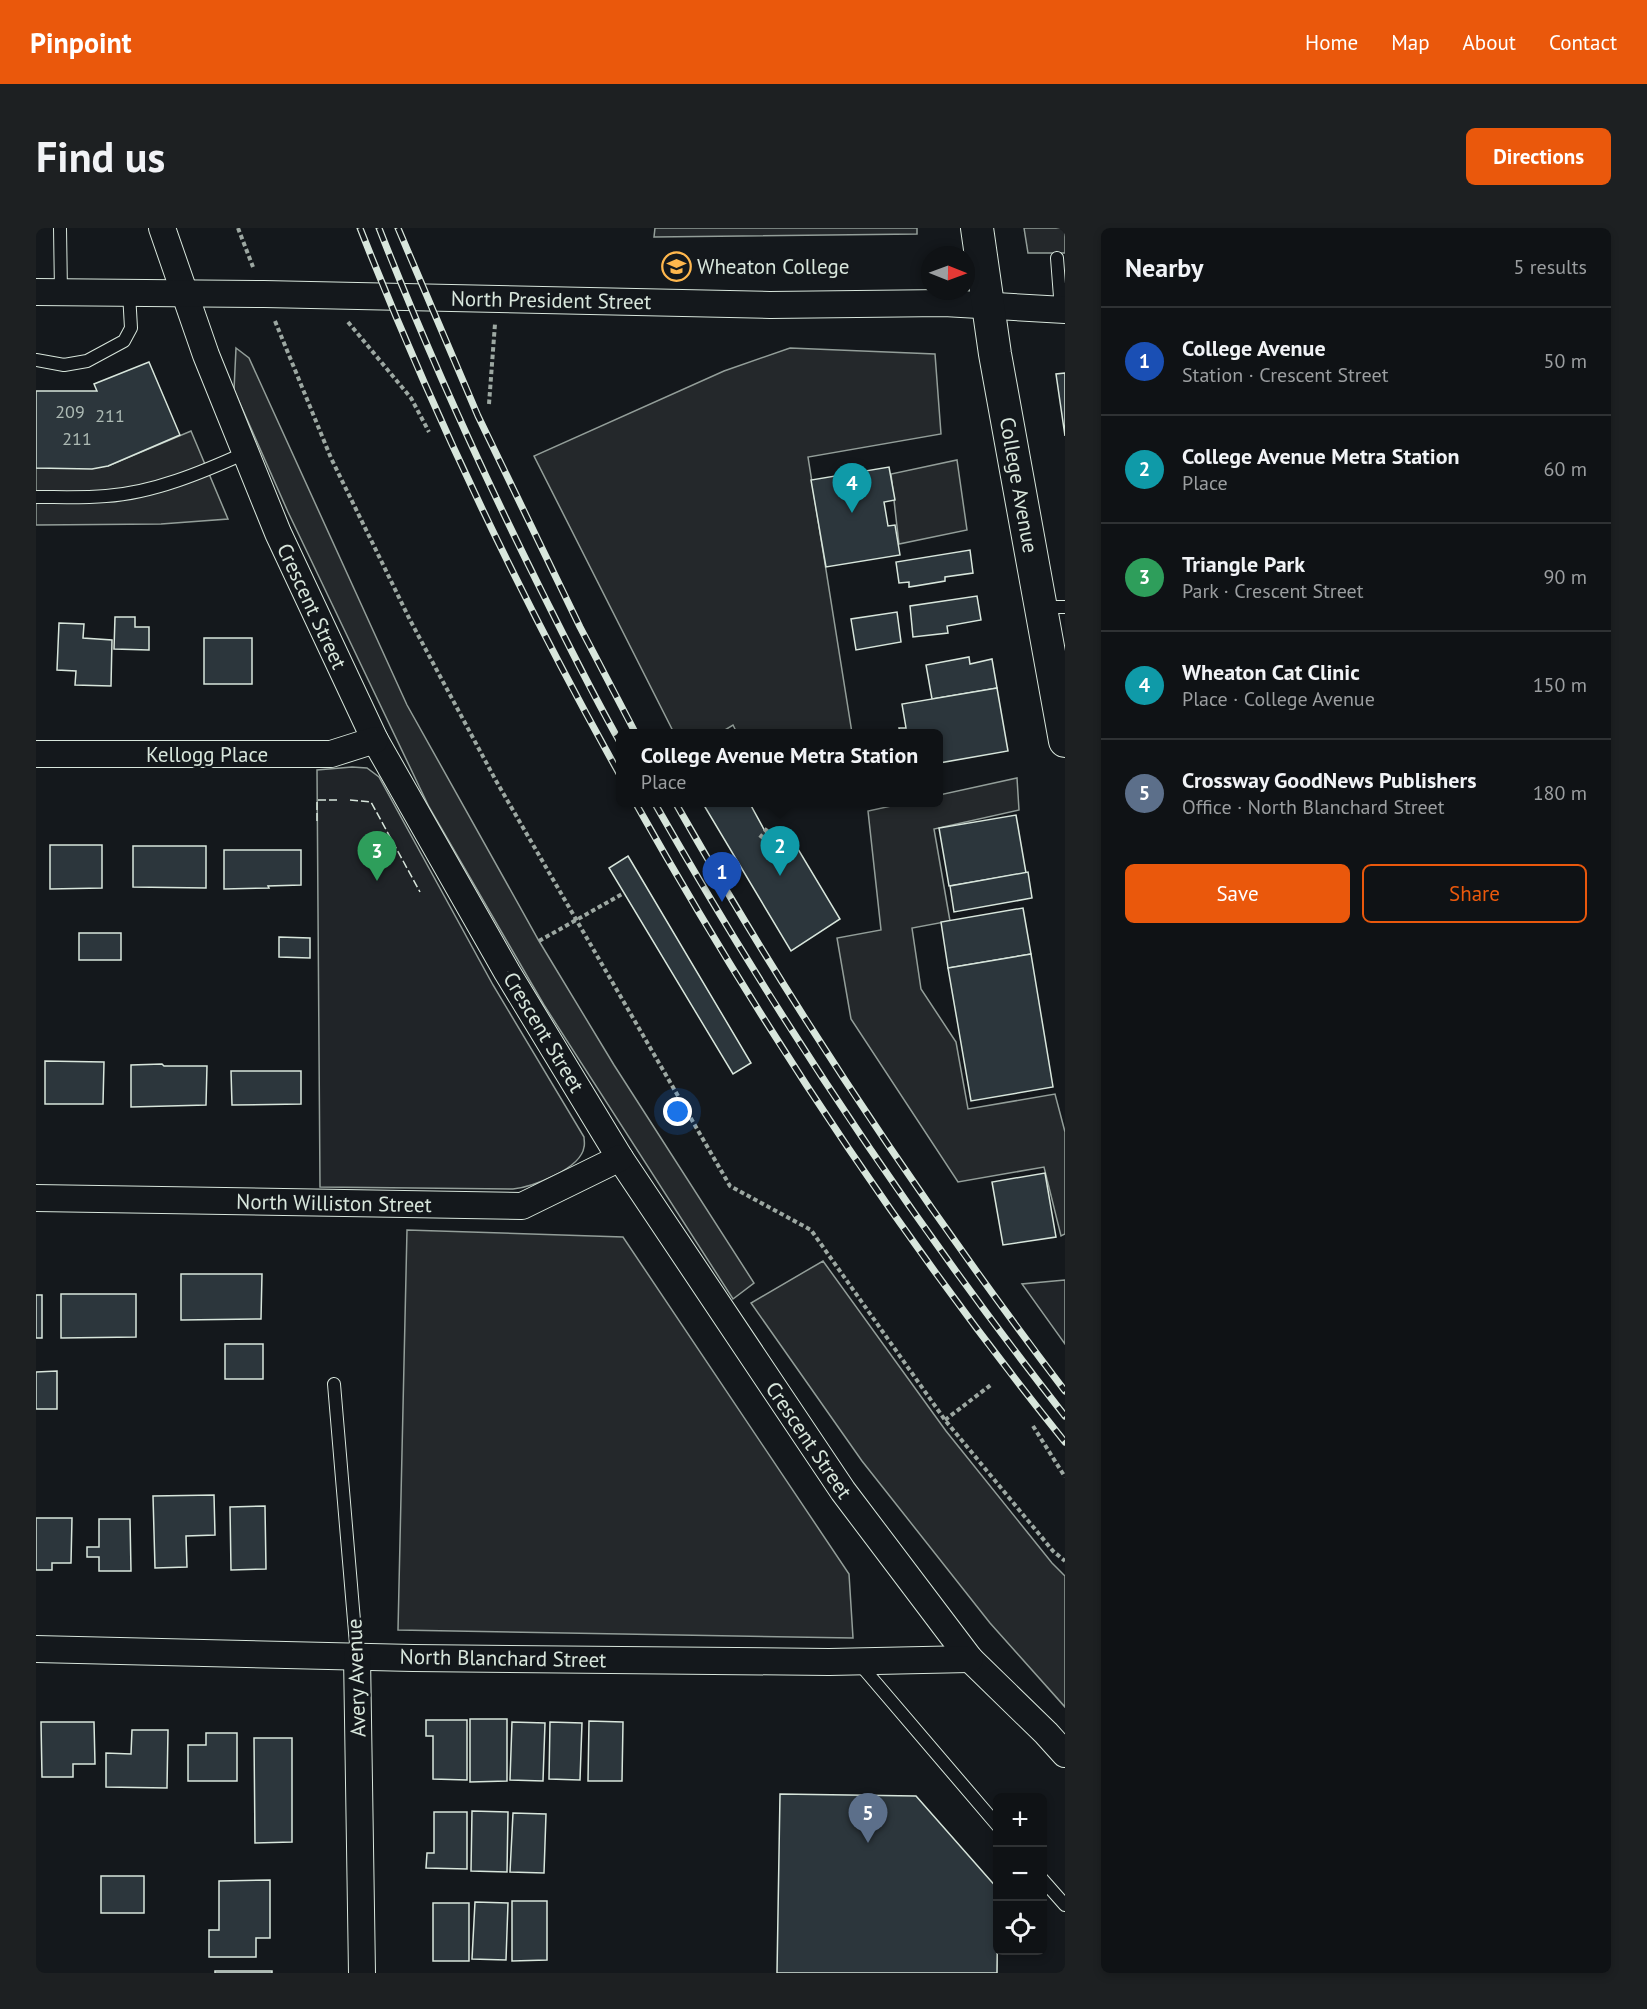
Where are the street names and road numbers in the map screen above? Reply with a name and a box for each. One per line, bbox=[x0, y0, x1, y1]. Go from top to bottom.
street label: North President Street bbox=[451, 285, 651, 315]
street label: College Avenue bbox=[994, 415, 1044, 555]
street label: Crescent Street bbox=[271, 539, 353, 673]
street label: Kellogg Place bbox=[146, 741, 268, 768]
street label: Crescent Street bbox=[497, 967, 591, 1097]
street label: North Williston Street bbox=[236, 1188, 432, 1218]
street label: Crescent Street bbox=[760, 1376, 858, 1504]
street label: Avery Avenue bbox=[340, 1618, 372, 1738]
street label: North Blanchard Street bbox=[399, 1643, 607, 1673]

